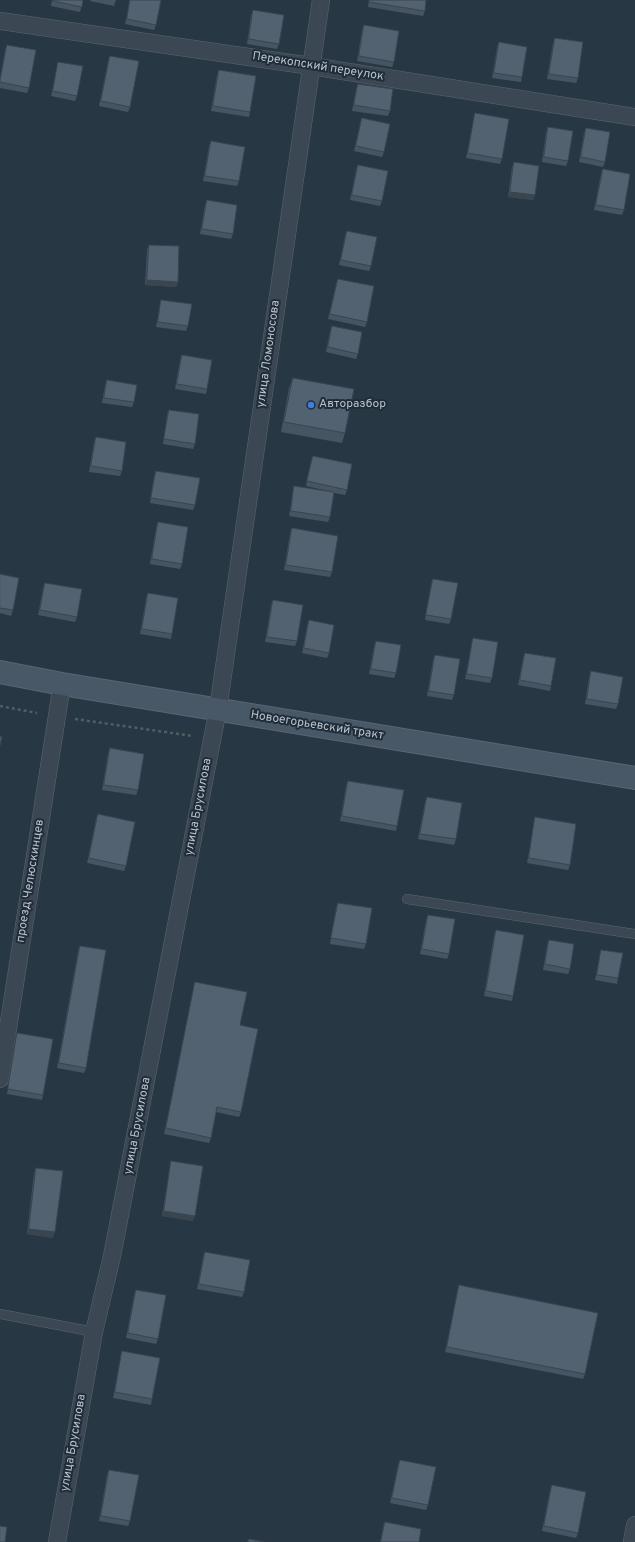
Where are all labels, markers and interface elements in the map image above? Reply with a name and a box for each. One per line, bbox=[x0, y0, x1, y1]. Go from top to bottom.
street label: Перекопский переулок bbox=[251, 50, 385, 84]
street label: улица Ломоносова bbox=[254, 299, 284, 409]
place label: Авторазбор bbox=[319, 398, 386, 412]
marker: Авторазбор bbox=[306, 400, 316, 410]
street label: Новоегорьевский тракт bbox=[250, 708, 384, 744]
street label: улица Брусилова bbox=[183, 757, 215, 857]
street label: проезд Челюскинцев bbox=[14, 818, 48, 944]
street label: улица Брусилова bbox=[122, 1076, 154, 1176]
street label: улица Брусилова bbox=[58, 1393, 90, 1493]

